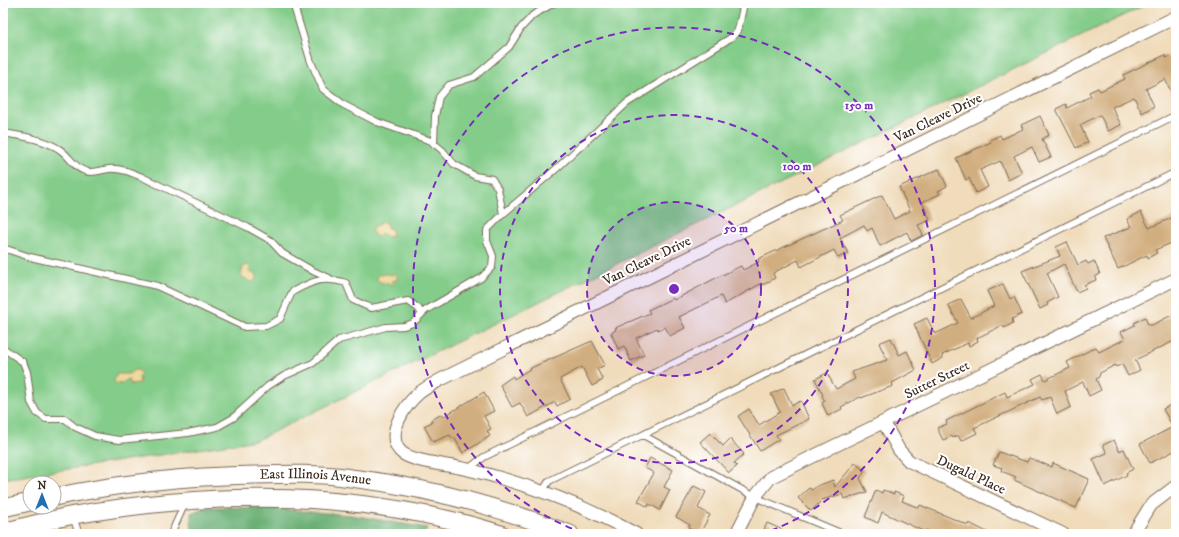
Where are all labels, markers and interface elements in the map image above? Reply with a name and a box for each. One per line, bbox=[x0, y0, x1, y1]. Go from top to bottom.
street label: Van Cleave Drive bbox=[890, 89, 985, 147]
text: 150 m bbox=[845, 98, 873, 113]
text: 100 m bbox=[783, 159, 811, 174]
text: 50 m bbox=[723, 221, 748, 236]
street label: Van Cleave Drive bbox=[599, 232, 694, 290]
centre of rings bbox=[667, 282, 681, 296]
street label: Sutter Street bbox=[902, 356, 973, 403]
street label: Dugald Place bbox=[934, 451, 1009, 499]
street label: East Illinois Avenue bbox=[259, 465, 372, 490]
north arrow bbox=[22, 475, 62, 515]
text: N bbox=[37, 479, 47, 493]

